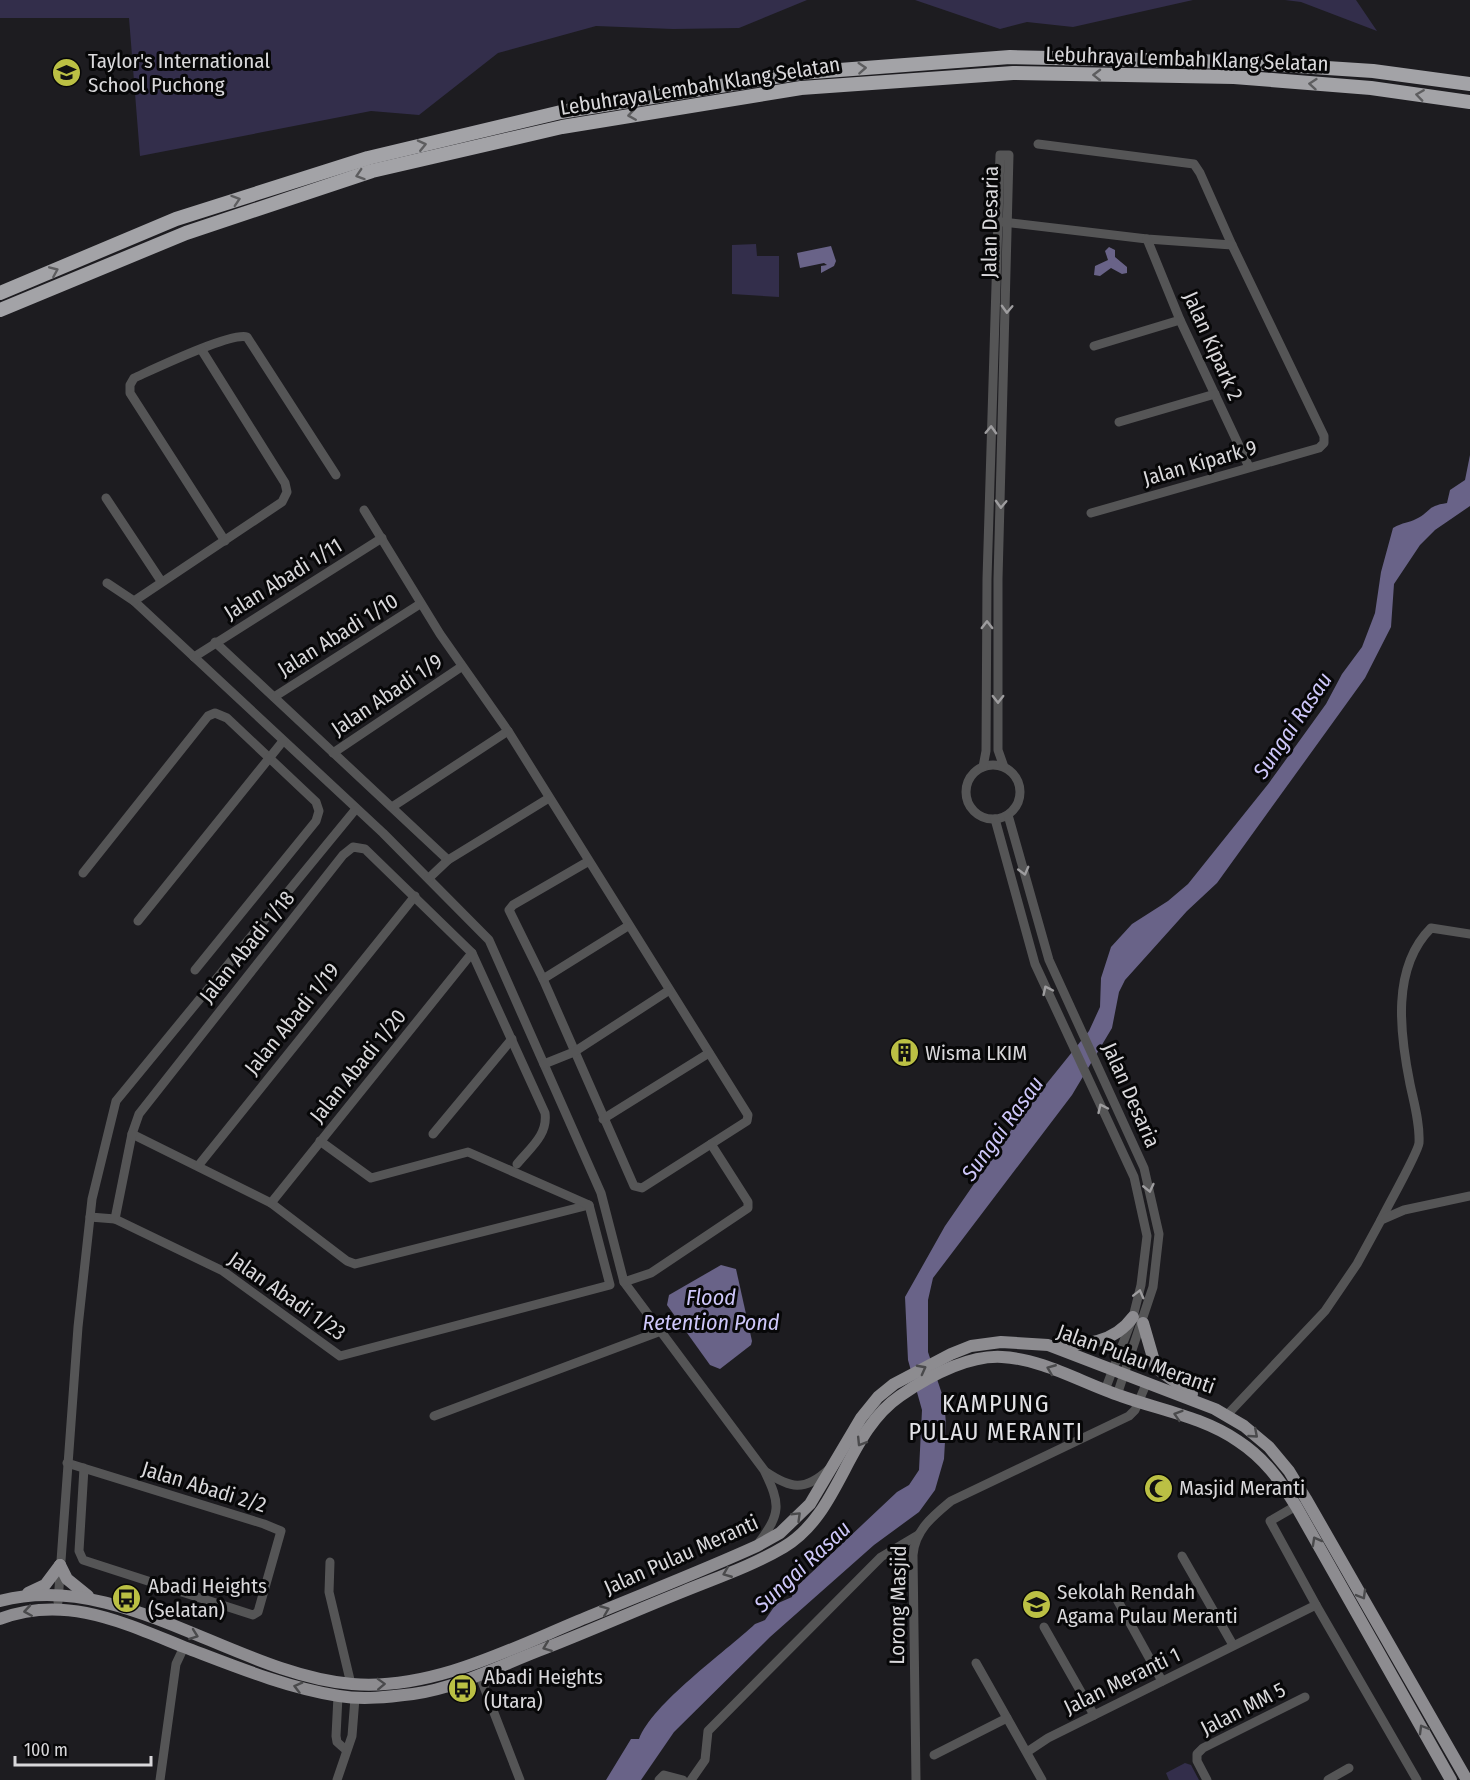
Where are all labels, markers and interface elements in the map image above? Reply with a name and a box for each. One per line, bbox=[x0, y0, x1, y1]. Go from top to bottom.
street label: Lebuhraya Lembah Klang Selatan bbox=[1045, 41, 1329, 77]
place label: Taylor's International School Puchong bbox=[88, 48, 270, 98]
street label: Lebuhraya Lembah Klang Selatan bbox=[558, 51, 842, 121]
school or university icon: Taylor's International School Puchong bbox=[51, 57, 83, 89]
one-way arrow bbox=[858, 62, 867, 75]
one-way arrow bbox=[1093, 69, 1102, 81]
one-way arrow bbox=[1309, 77, 1318, 90]
one-way arrow bbox=[1416, 89, 1425, 102]
one-way arrow bbox=[627, 109, 637, 121]
one-way arrow bbox=[417, 139, 427, 152]
street label: Jalan Desaria bbox=[976, 166, 1004, 278]
one-way arrow bbox=[355, 168, 366, 181]
one-way arrow bbox=[230, 195, 241, 207]
one-way arrow bbox=[48, 266, 59, 278]
street label: Jalan Kipark 2 bbox=[1177, 287, 1249, 405]
one-way arrow bbox=[1001, 304, 1013, 313]
one-way arrow bbox=[985, 426, 998, 435]
street label: Jalan Kipark 9 bbox=[1140, 434, 1260, 492]
one-way arrow bbox=[995, 499, 1007, 508]
street label: Jalan Abadi 1/11 bbox=[219, 532, 347, 626]
street label: Jalan Abadi 1/10 bbox=[273, 588, 403, 682]
one-way arrow bbox=[981, 621, 993, 630]
street label: Jalan Abadi 1/9 bbox=[326, 648, 448, 742]
water label: Sungai Rasau bbox=[1246, 667, 1338, 784]
one-way arrow bbox=[992, 694, 1004, 703]
one-way arrow bbox=[1016, 866, 1029, 876]
street label: Jalan Abadi 1/18 bbox=[194, 886, 300, 1008]
street label: Jalan Abadi 1/19 bbox=[239, 958, 345, 1080]
one-way arrow bbox=[1042, 985, 1054, 996]
street label: Jalan Abadi 1/20 bbox=[304, 1004, 412, 1128]
building icon: Wisma LKIM bbox=[888, 1037, 920, 1069]
street label: Jalan Desaria bbox=[1096, 1038, 1166, 1152]
place label: Wisma LKIM bbox=[925, 1040, 1027, 1066]
water label: Sungai Rasau bbox=[955, 1071, 1049, 1187]
one-way arrow bbox=[1097, 1104, 1109, 1115]
one-way arrow bbox=[1141, 1183, 1154, 1193]
street label: Jalan Abadi 1/23 bbox=[223, 1246, 351, 1346]
water label: Flood Retention Pond bbox=[643, 1284, 780, 1336]
one-way arrow bbox=[1132, 1289, 1144, 1300]
street label: Jalan Pulau Meranti bbox=[1053, 1318, 1219, 1400]
one-way arrow bbox=[916, 1364, 927, 1376]
one-way arrow bbox=[1046, 1364, 1057, 1376]
district label: KAMPUNG PULAU MERANTI bbox=[909, 1390, 1083, 1446]
one-way arrow bbox=[1173, 1409, 1184, 1422]
one-way arrow bbox=[1247, 1427, 1258, 1438]
one-way arrow bbox=[858, 1435, 869, 1446]
street label: Jalan Abadi 2/2 bbox=[139, 1456, 269, 1518]
mosque icon: Masjid Meranti bbox=[1142, 1472, 1174, 1504]
place label: Masjid Meranti bbox=[1179, 1475, 1305, 1501]
street label: Jalan Pulau Meranti bbox=[600, 1509, 762, 1601]
one-way arrow bbox=[791, 1512, 801, 1523]
water label: Sungai Rasau bbox=[748, 1515, 856, 1619]
one-way arrow bbox=[1312, 1537, 1323, 1547]
street label: Lorong Masjid bbox=[884, 1545, 912, 1665]
one-way arrow bbox=[722, 1566, 733, 1578]
place label: Abadi Heights (Selatan) bbox=[148, 1573, 267, 1623]
place label: Sekolah Rendah Agama Pulau Meranti bbox=[1057, 1579, 1238, 1629]
bus stop icon: Abadi Heights (Selatan) bbox=[111, 1582, 143, 1614]
school or university icon: Sekolah Rendah Agama Pulau Meranti bbox=[1020, 1588, 1052, 1620]
one-way arrow bbox=[1355, 1589, 1366, 1599]
one-way arrow bbox=[24, 1605, 33, 1617]
one-way arrow bbox=[598, 1605, 609, 1617]
one-way arrow bbox=[188, 1627, 199, 1640]
one-way arrow bbox=[542, 1640, 553, 1653]
street label: Jalan Meranti 1 bbox=[1060, 1642, 1184, 1720]
place label: Abadi Heights (Utara) bbox=[484, 1664, 603, 1714]
bus stop icon: Abadi Heights (Utara) bbox=[447, 1673, 479, 1705]
street label: Jalan MM 5 bbox=[1196, 1677, 1290, 1741]
one-way arrow bbox=[376, 1678, 385, 1691]
one-way arrow bbox=[293, 1681, 303, 1694]
one-way arrow bbox=[1418, 1725, 1430, 1735]
scale bar bbox=[15, 1729, 152, 1767]
text: 100 m bbox=[24, 1739, 68, 1761]

